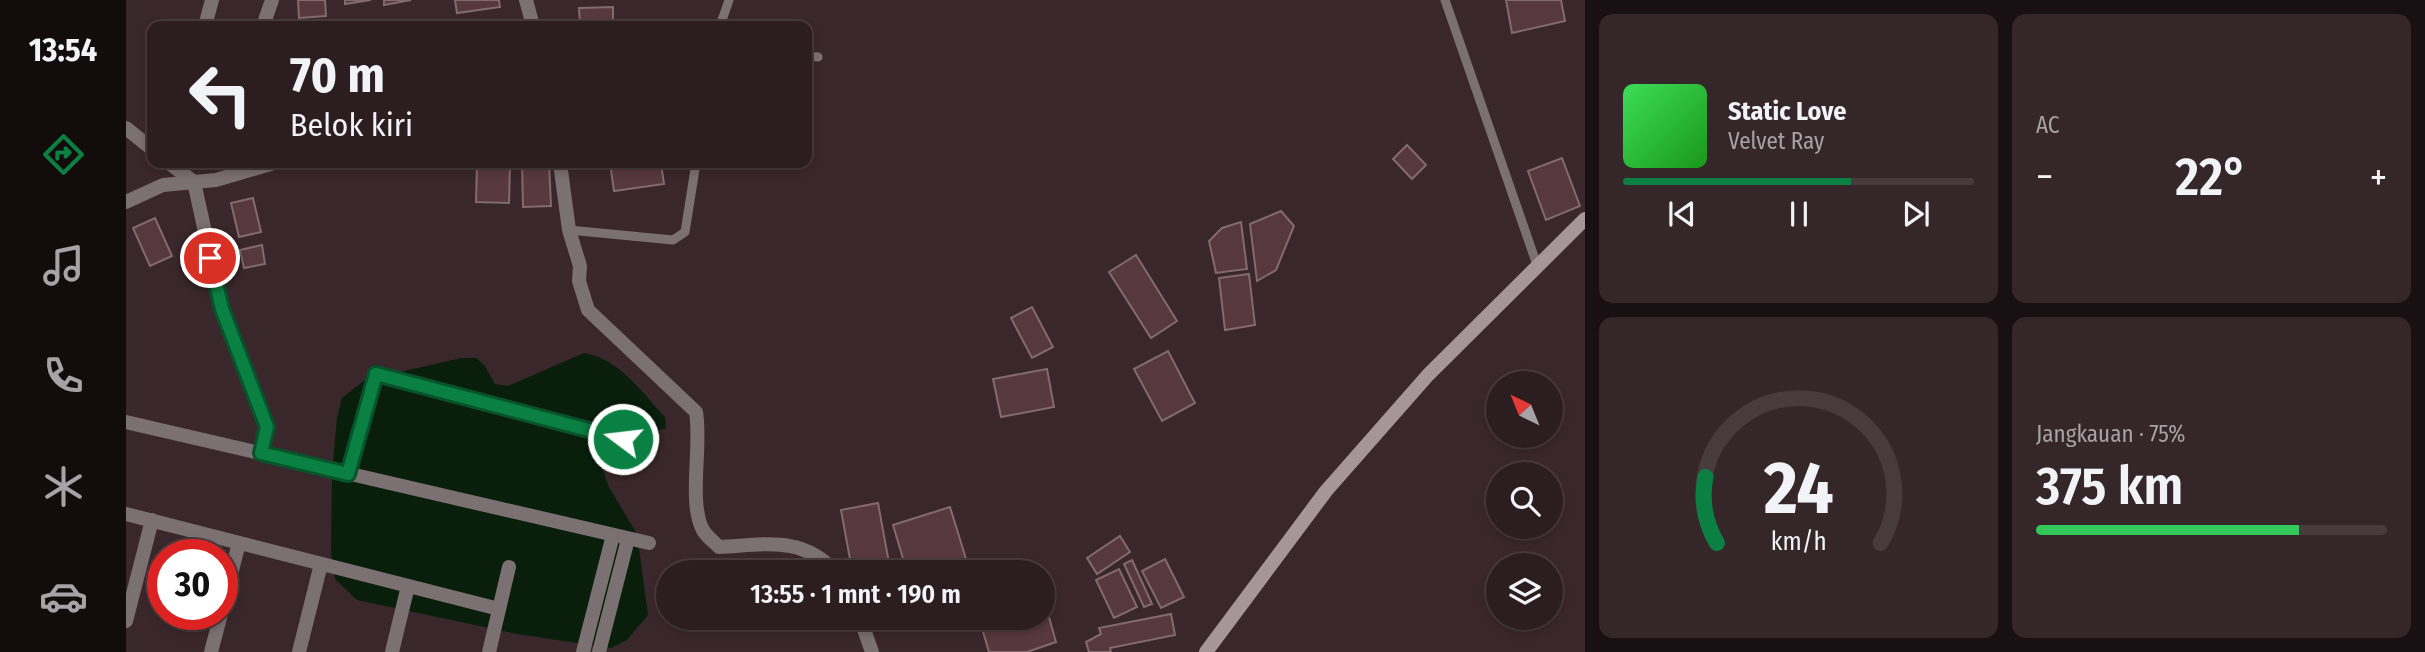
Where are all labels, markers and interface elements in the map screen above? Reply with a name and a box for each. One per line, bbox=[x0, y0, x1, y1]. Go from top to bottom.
text: 13:54 bbox=[29, 31, 97, 69]
text: 70 m bbox=[290, 46, 385, 105]
icon: left bbox=[175, 49, 266, 140]
text: Static Love bbox=[1728, 96, 1846, 127]
text: Belok kiri bbox=[290, 106, 413, 144]
text: AC bbox=[2036, 111, 2060, 139]
text: Velvet Ray bbox=[1728, 127, 1824, 155]
icon: directions bbox=[39, 130, 88, 179]
text: 22° bbox=[2175, 146, 2247, 209]
text: − bbox=[2036, 154, 2053, 200]
text: + bbox=[2370, 154, 2387, 200]
icon: previous bbox=[1663, 195, 1701, 233]
icon: pause bbox=[1780, 195, 1818, 233]
icon: next bbox=[1897, 195, 1935, 233]
pin bbox=[180, 228, 240, 288]
icon: arrive bbox=[191, 239, 229, 277]
icon: music bbox=[39, 241, 88, 290]
icon: phone bbox=[39, 351, 88, 400]
north arrow bbox=[1486, 371, 1563, 448]
map controls bbox=[1486, 371, 1563, 630]
position arrow bbox=[586, 402, 660, 476]
text: Jangkauan · 75% bbox=[2036, 420, 2186, 448]
text: 24 bbox=[1763, 446, 1833, 533]
text: 375 km bbox=[2036, 455, 2183, 518]
icon: climate bbox=[39, 462, 88, 511]
button: search bbox=[1486, 462, 1563, 539]
text: km/h bbox=[1771, 527, 1826, 557]
speed limit sign: 30 bbox=[147, 539, 238, 630]
button: layers bbox=[1486, 553, 1563, 630]
icon: car bbox=[39, 572, 88, 621]
text: 13:55 · 1 mnt · 190 m bbox=[750, 579, 961, 610]

